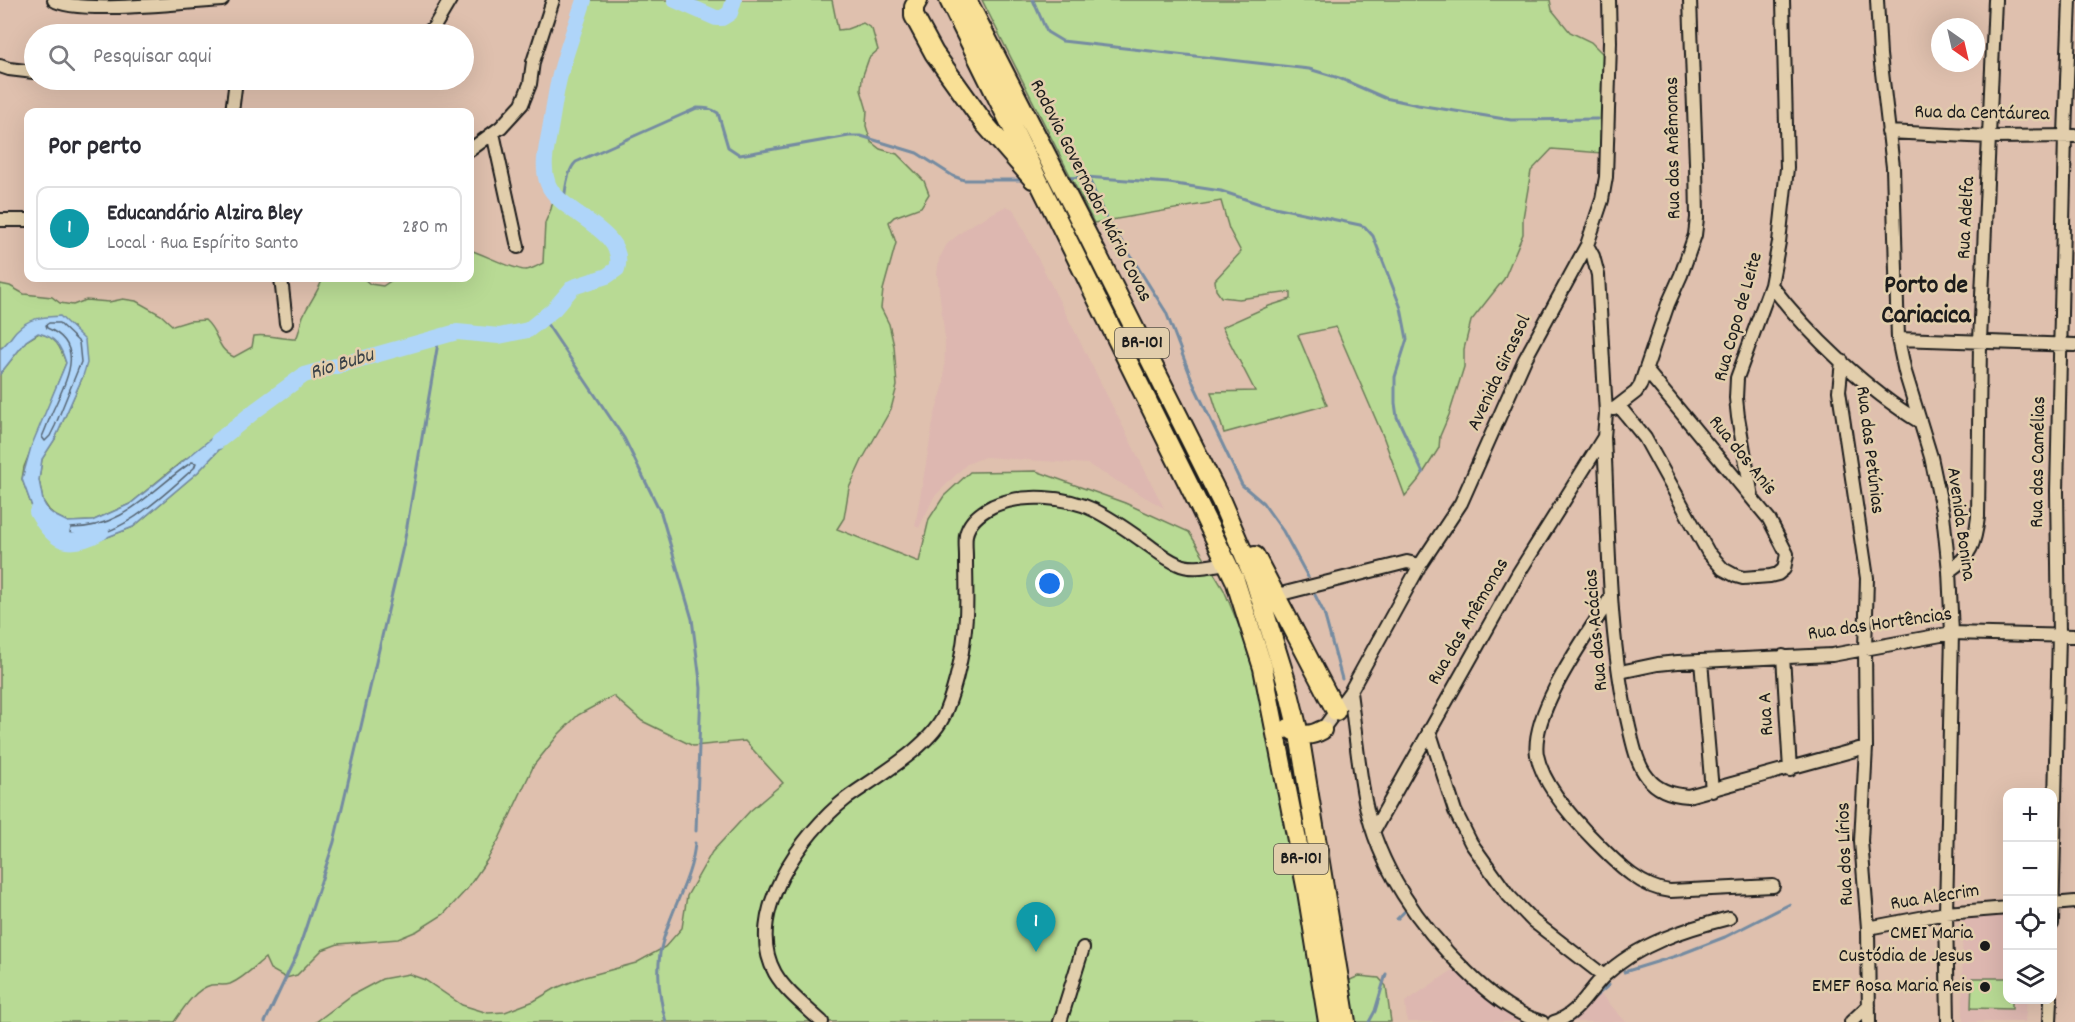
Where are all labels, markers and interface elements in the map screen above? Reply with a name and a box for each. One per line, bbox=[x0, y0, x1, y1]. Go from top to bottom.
north arrow bbox=[1931, 18, 1985, 72]
search box bbox=[24, 24, 474, 90]
icon: search bbox=[45, 41, 78, 74]
text: Pesquisar aqui bbox=[93, 42, 212, 73]
street label: Rodovia Governador Mário Covas bbox=[1022, 75, 1158, 307]
street label: Rua das Anêmonas bbox=[1659, 76, 1689, 220]
street label: Rua da Centáurea bbox=[1914, 99, 2050, 129]
text: Por perto bbox=[48, 129, 141, 166]
street label: Rua Adelfa bbox=[1951, 175, 1983, 260]
text: Educandário Alzira Bley bbox=[107, 199, 302, 230]
text: 1 bbox=[67, 214, 72, 242]
text: 280 m bbox=[402, 214, 448, 242]
text: Local · Rua Espírito Santo bbox=[107, 230, 298, 258]
street label: Rua Copo de Leite bbox=[1707, 249, 1771, 385]
district label: Porto de Cariacica bbox=[1881, 268, 1972, 335]
street label: Avenida Girassol bbox=[1461, 310, 1539, 436]
road number: BR-101 bbox=[1115, 328, 1169, 358]
water label: Rio Bubu bbox=[306, 341, 380, 389]
street label: Rua das Petúnias bbox=[1847, 384, 1891, 516]
street label: Rua das Camélias bbox=[2024, 396, 2054, 528]
street label: Rua dos Anis bbox=[1701, 410, 1783, 502]
street label: Avenida Bonina bbox=[1938, 466, 1982, 583]
street label: Rua das Anêmonas bbox=[1421, 553, 1517, 691]
street label: Rua das Acácias bbox=[1578, 568, 1616, 692]
your location bbox=[1035, 569, 1064, 598]
street label: Rua das Hortências bbox=[1806, 601, 1954, 649]
street label: Rua A bbox=[1752, 692, 1782, 736]
map controls bbox=[2003, 788, 2057, 1004]
button: + bbox=[2003, 788, 2057, 842]
street label: Rua dos Lírios bbox=[1830, 802, 1862, 906]
button: − bbox=[2003, 842, 2057, 896]
road number: BR-101 bbox=[1274, 844, 1328, 874]
street label: Rua Alecrim bbox=[1889, 877, 1981, 919]
button: locate bbox=[2003, 896, 2057, 950]
pin: 1 bbox=[1016, 902, 1056, 952]
place label: CMEI Maria Custódia de Jesus bbox=[1839, 920, 1974, 971]
marker: CMEI Maria Custódia de Jesus bbox=[1978, 939, 1992, 953]
button: layers bbox=[2003, 950, 2057, 1004]
place label: EMEF Rosa Maria Reis bbox=[1812, 973, 1973, 1001]
marker: EMEF Rosa Maria Reis bbox=[1978, 980, 1992, 994]

